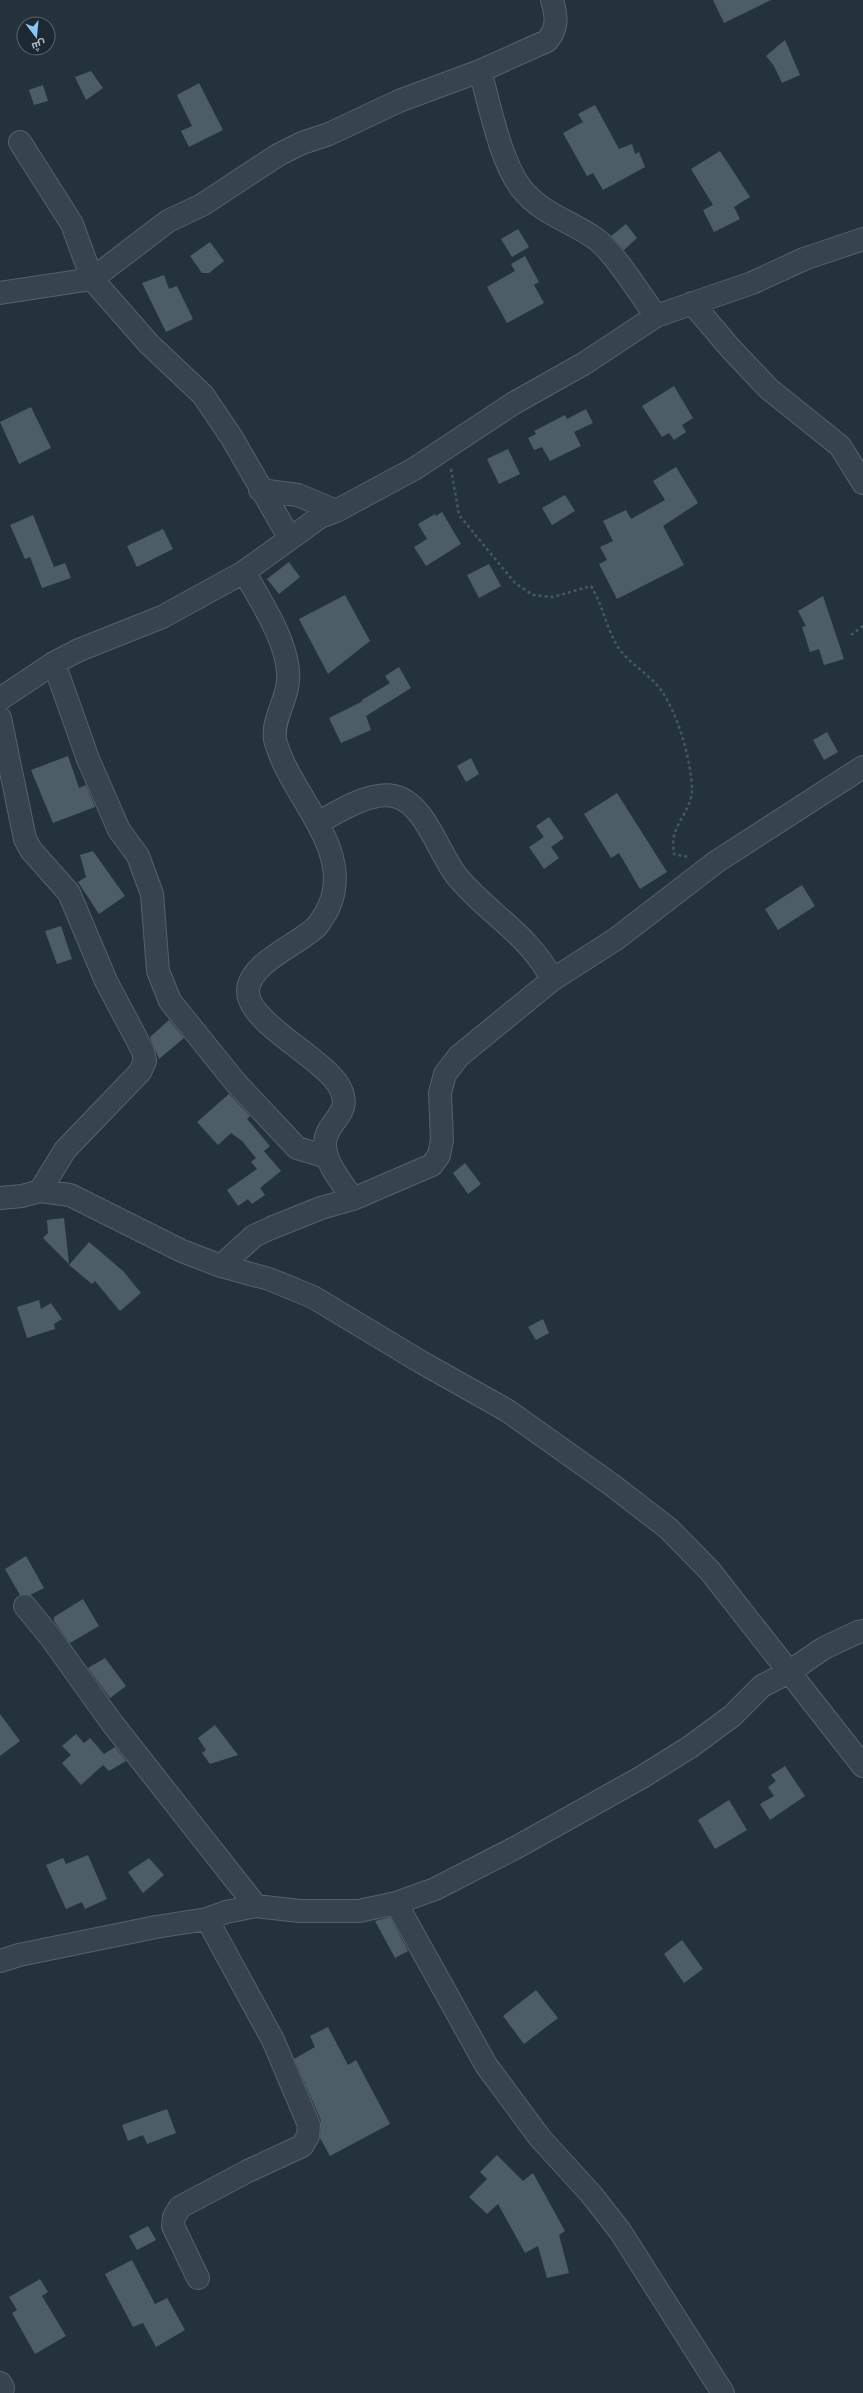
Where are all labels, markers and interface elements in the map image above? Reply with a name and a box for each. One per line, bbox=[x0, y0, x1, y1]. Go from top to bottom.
north arrow bbox=[16, 16, 56, 56]
text: ش bbox=[30, 37, 47, 54]

